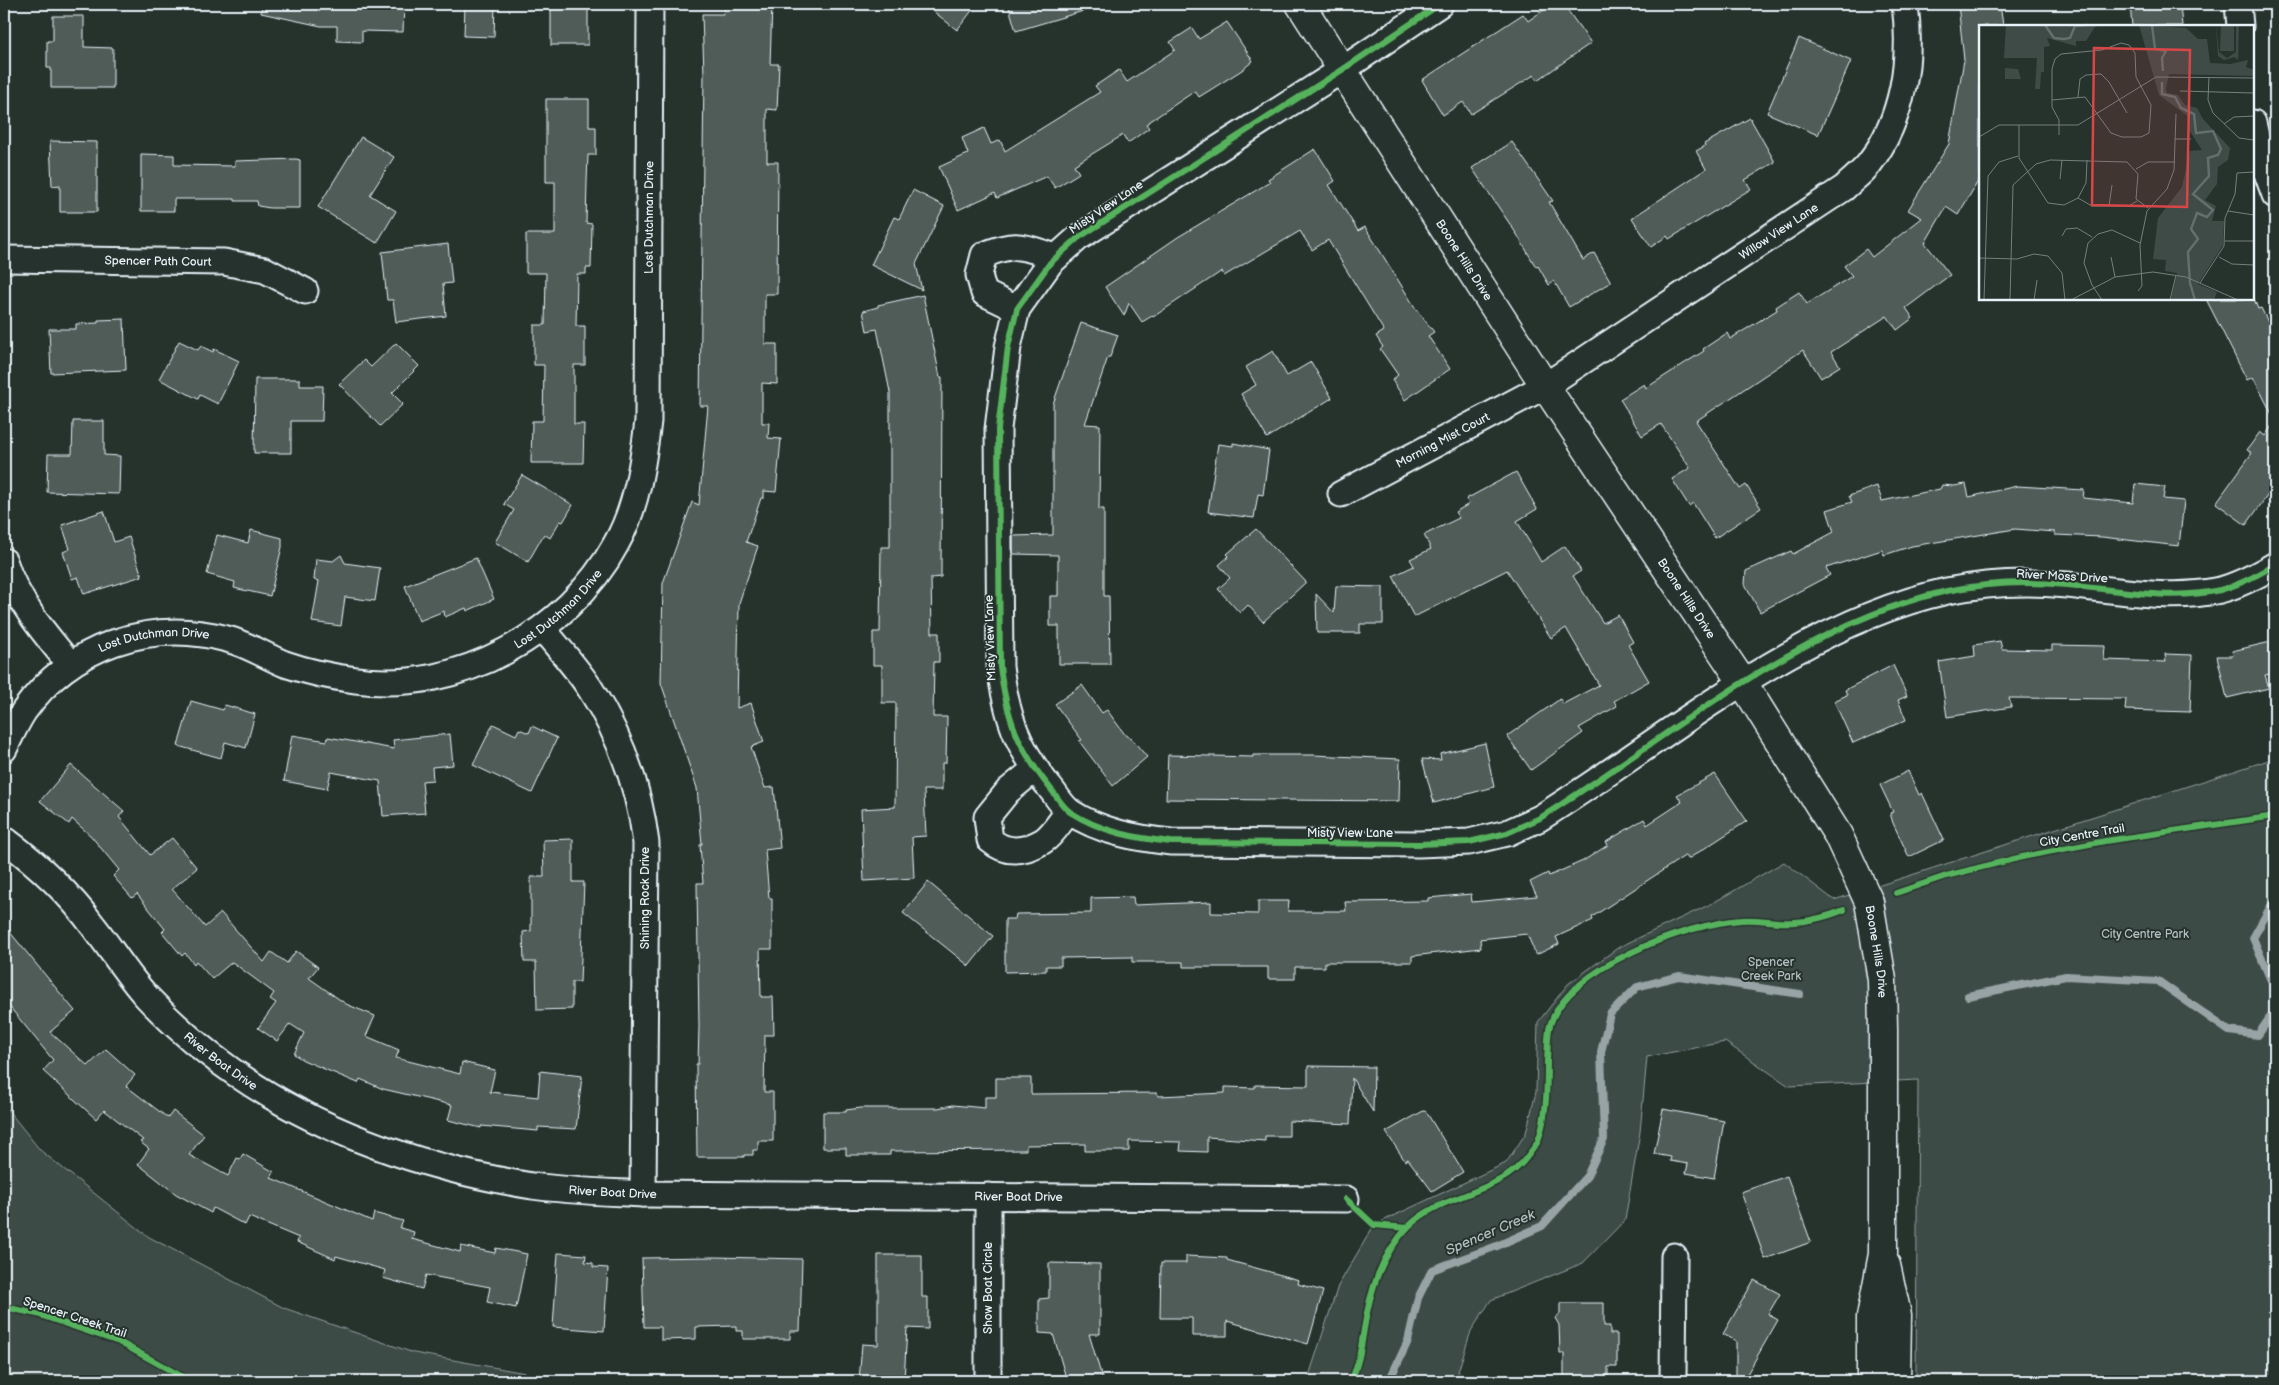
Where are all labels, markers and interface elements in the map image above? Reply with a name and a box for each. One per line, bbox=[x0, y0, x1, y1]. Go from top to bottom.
inset map bbox=[1979, 25, 2254, 300]
street label: Lost Dutchman Drive bbox=[642, 161, 657, 274]
street label: Misty View Lane bbox=[1066, 177, 1146, 238]
street label: Willow View Lane bbox=[1736, 200, 1821, 263]
street label: Boone Hills Drive bbox=[1432, 217, 1495, 304]
street label: Spencer Path Court bbox=[104, 253, 212, 270]
street label: Morning Mist Court bbox=[1393, 409, 1493, 472]
street label: Boone Hills Drive bbox=[1654, 556, 1718, 642]
street label: Lost Dutchman Drive bbox=[512, 567, 605, 653]
street label: River Moss Drive bbox=[2016, 567, 2108, 586]
street label: Misty View Lane bbox=[982, 595, 999, 681]
street label: Lost Dutchman Drive bbox=[96, 625, 211, 656]
street label: City Centre Trail bbox=[2038, 821, 2126, 850]
street label: Misty View Lane bbox=[1307, 826, 1393, 841]
street label: Shining Rock Drive bbox=[638, 847, 653, 949]
street label: Boone Hills Drive bbox=[1862, 904, 1889, 998]
park label: City Centre Park bbox=[2101, 927, 2189, 942]
park label: Spencer Creek Park bbox=[1741, 955, 1801, 984]
street label: River Boat Drive bbox=[180, 1029, 260, 1094]
street label: River Boat Drive bbox=[568, 1183, 657, 1202]
street label: River Boat Drive bbox=[974, 1189, 1063, 1205]
water label: Spencer Creek bbox=[1443, 1206, 1539, 1259]
street label: Show Boat Circle bbox=[981, 1242, 996, 1334]
street label: Spencer Creek Trail bbox=[21, 1294, 128, 1341]

